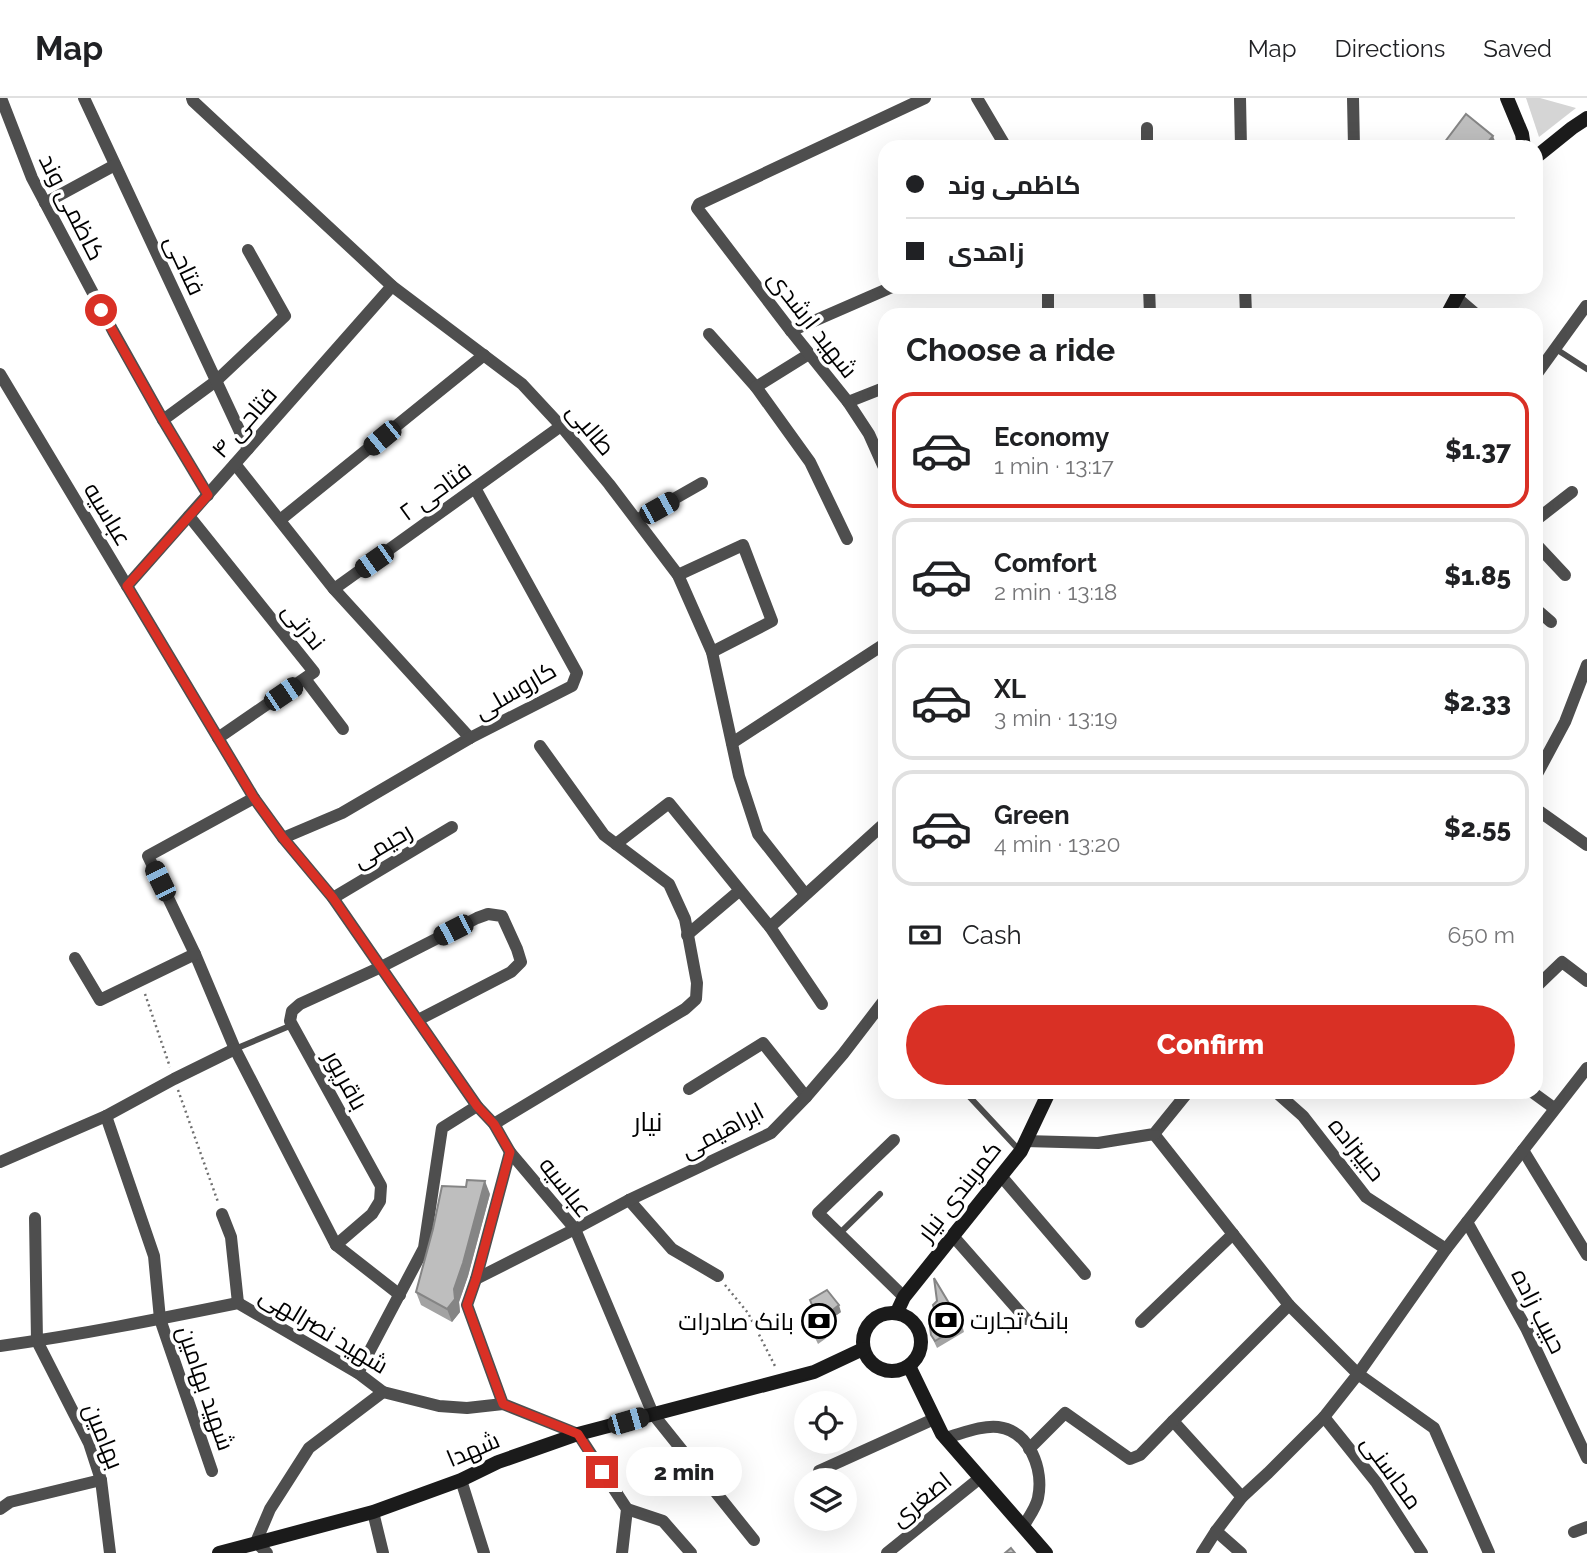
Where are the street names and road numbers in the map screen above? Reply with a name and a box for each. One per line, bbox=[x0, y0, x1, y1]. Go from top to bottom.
street label: کاظمی وند bbox=[33, 149, 111, 265]
street label: فتاحی bbox=[158, 230, 212, 300]
street label: شهید ارشدی bbox=[762, 264, 864, 384]
street label: فتاحی ۴ bbox=[205, 380, 283, 464]
street label: طالبی bbox=[561, 397, 621, 461]
street label: فتاحی ۲ bbox=[393, 455, 477, 527]
street label: عباسیه bbox=[78, 477, 138, 551]
street label: ندرتی bbox=[276, 596, 332, 656]
street label: کاروسلی bbox=[469, 655, 561, 725]
street label: رحیمی bbox=[347, 816, 417, 874]
street label: باقرپور bbox=[315, 1043, 374, 1116]
street label: ابراهیمی bbox=[675, 1096, 769, 1164]
street label: حبیبزاده bbox=[1323, 1111, 1391, 1187]
street label: کمربندی نیار bbox=[910, 1135, 1007, 1248]
street label: عباسیه bbox=[533, 1151, 599, 1223]
street label: حبیب زاده bbox=[1505, 1264, 1573, 1358]
street label: شهید نصرالهی bbox=[254, 1280, 394, 1380]
street label: شهید بهامین bbox=[171, 1322, 241, 1454]
street label: بهامین bbox=[78, 1399, 130, 1473]
street label: شهدا bbox=[442, 1425, 504, 1473]
street label: محاسنی bbox=[1355, 1429, 1429, 1515]
street label: اصغری bbox=[885, 1466, 957, 1532]

